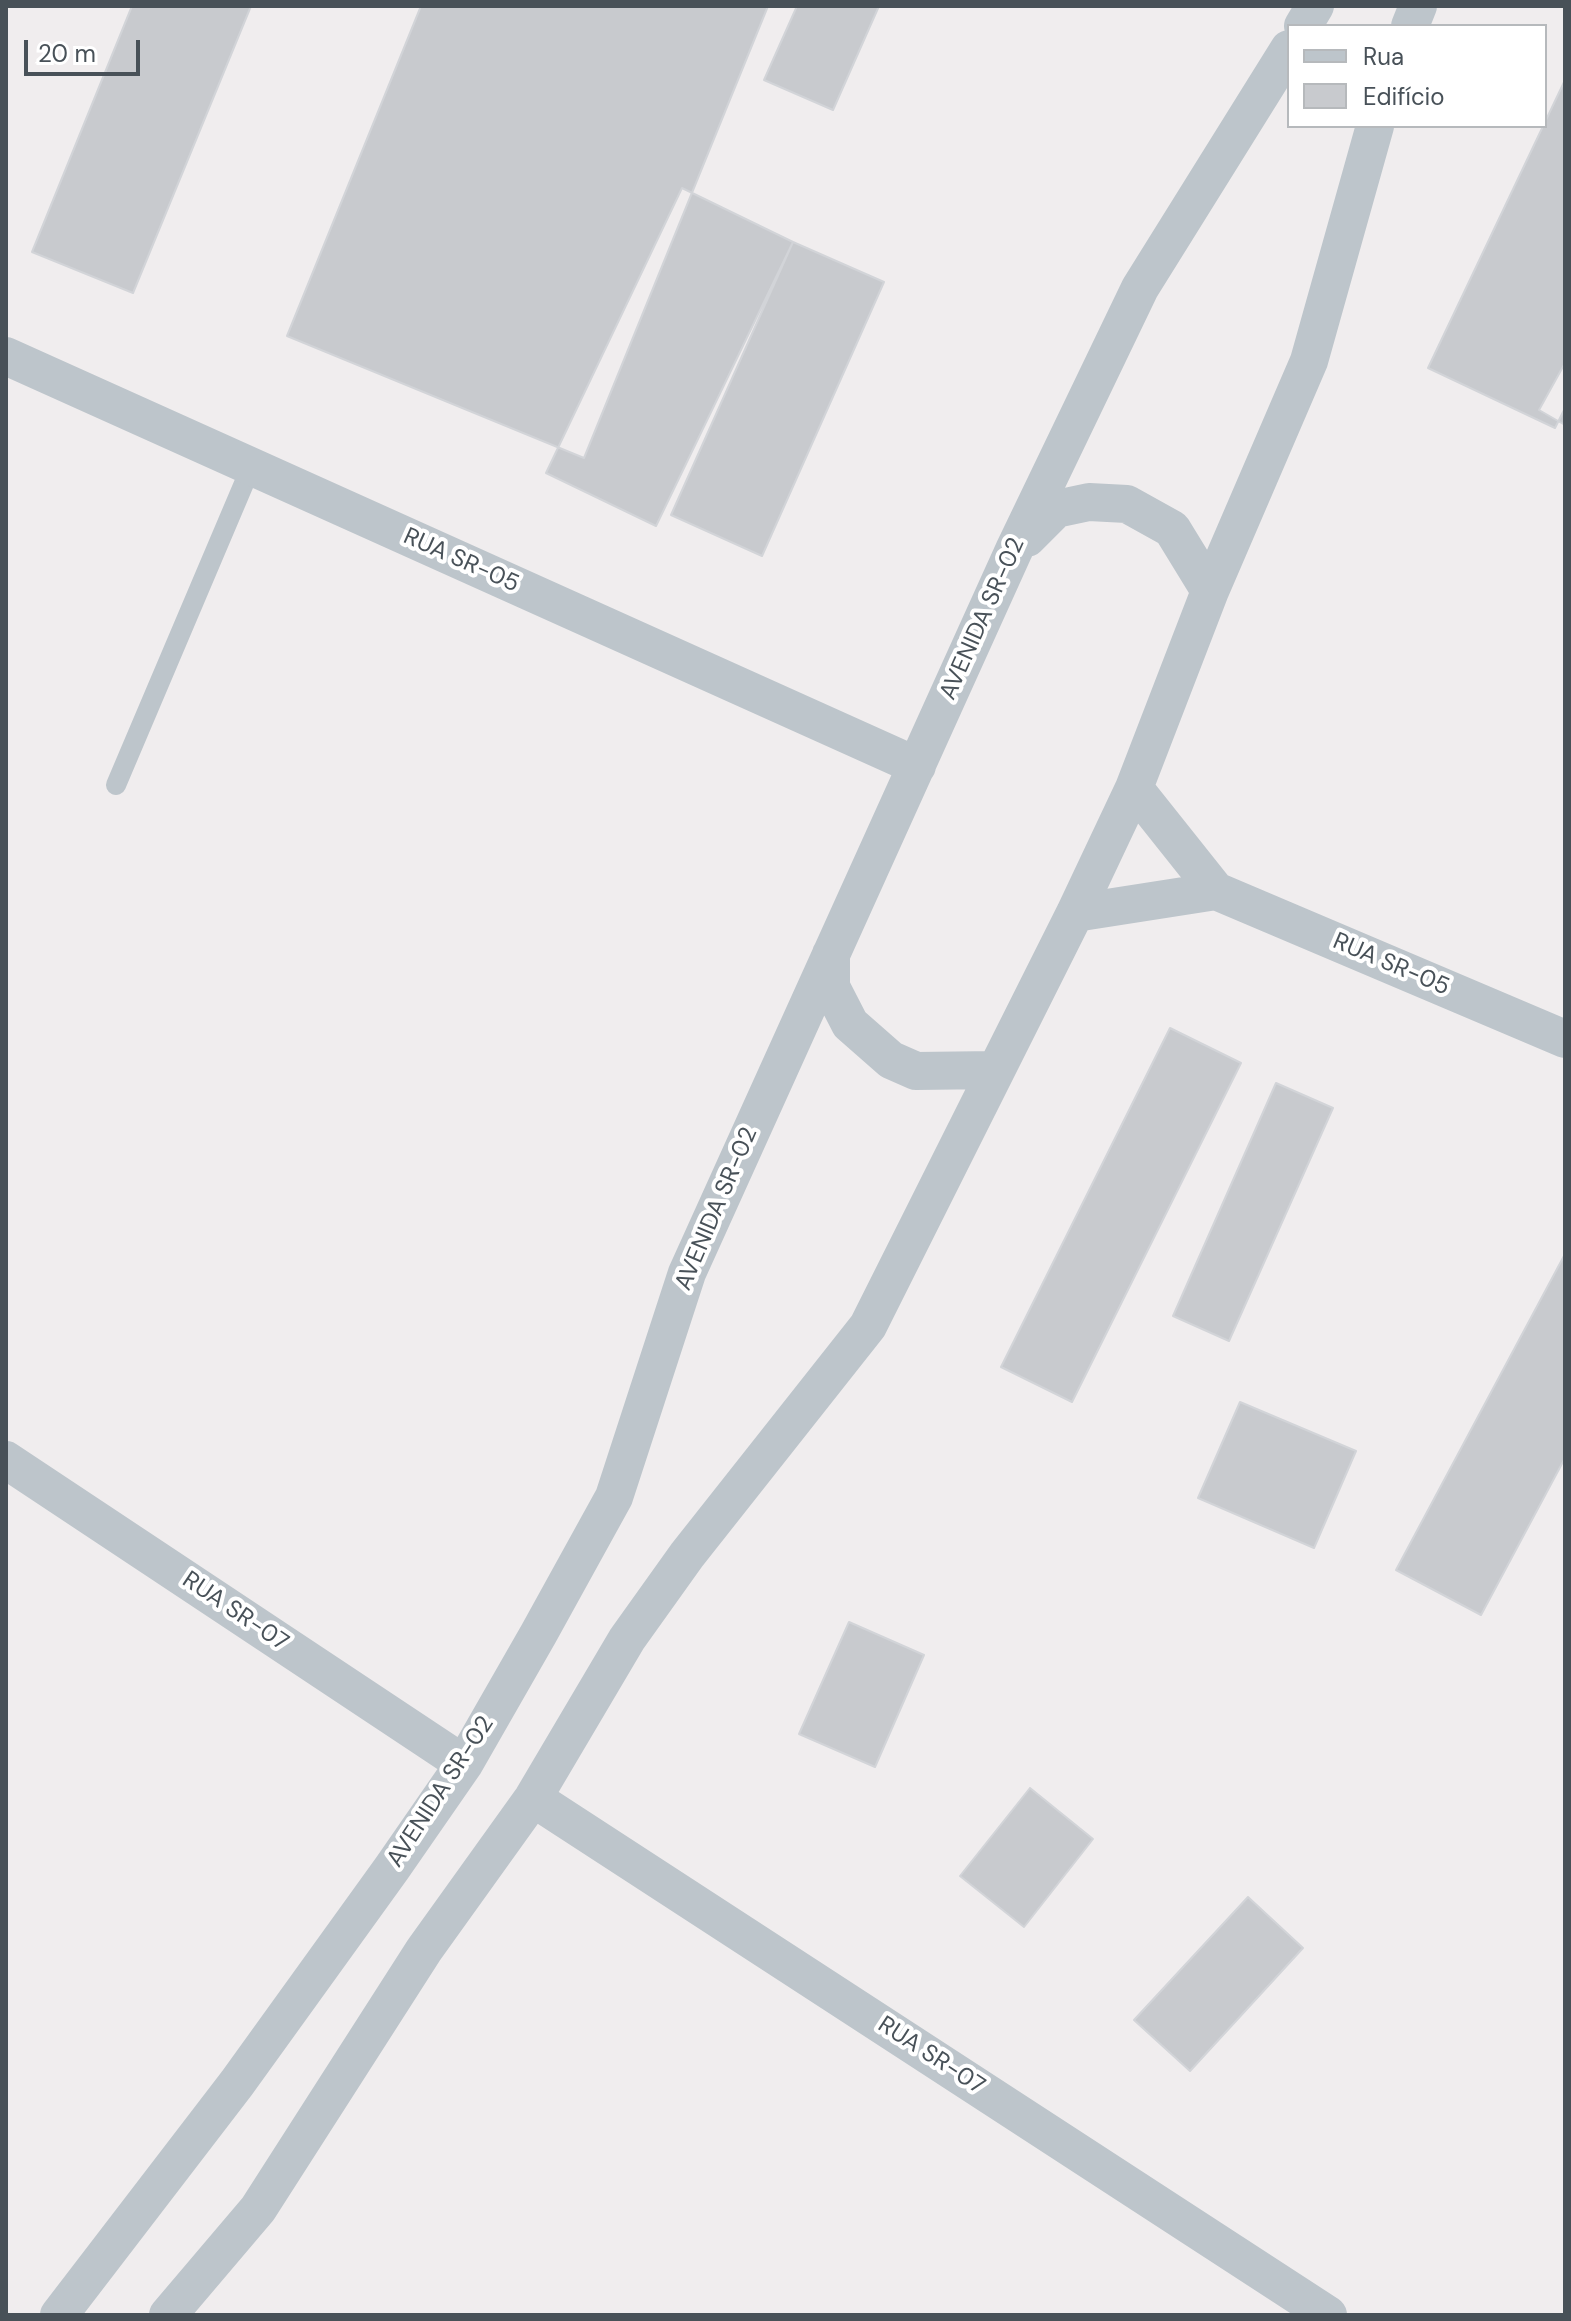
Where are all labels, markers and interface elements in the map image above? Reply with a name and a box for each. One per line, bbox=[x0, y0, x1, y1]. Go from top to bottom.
scale bar bbox=[28, 24, 144, 74]
legend bbox=[1287, 24, 1547, 128]
text: 20 m bbox=[38, 38, 96, 69]
text: Rua bbox=[1363, 41, 1404, 72]
text: Edifício bbox=[1363, 81, 1445, 112]
street label: RUA SR-05 bbox=[399, 523, 523, 599]
street label: AVENIDA SR-02 bbox=[934, 534, 1032, 704]
street label: RUA SR-05 bbox=[1328, 928, 1454, 1002]
street label: AVENIDA SR-02 bbox=[670, 1123, 764, 1295]
street label: RUA SR-07 bbox=[177, 1566, 293, 1658]
street label: AVENIDA SR-02 bbox=[381, 1711, 501, 1873]
street label: RUA SR-07 bbox=[872, 2011, 990, 2101]

